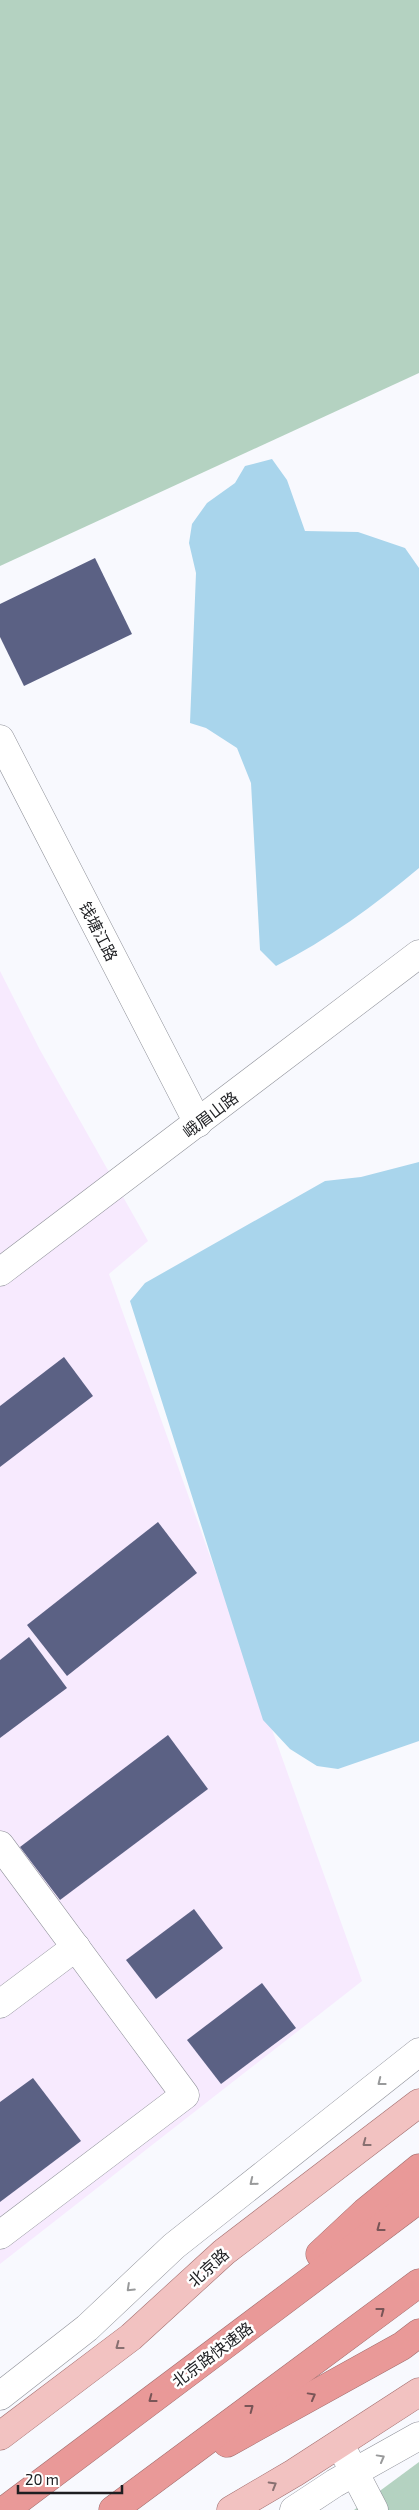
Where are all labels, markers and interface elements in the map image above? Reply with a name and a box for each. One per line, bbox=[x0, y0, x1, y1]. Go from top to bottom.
street label: 钱塘江路 bbox=[76, 898, 122, 964]
street label: 峨眉山路 bbox=[179, 1087, 241, 1141]
one-way arrow bbox=[377, 2076, 386, 2085]
one-way arrow bbox=[362, 2137, 372, 2146]
one-way arrow bbox=[249, 2176, 258, 2185]
one-way arrow bbox=[376, 2222, 386, 2231]
street label: 北京路 bbox=[184, 2244, 232, 2290]
one-way arrow bbox=[126, 2282, 135, 2291]
one-way arrow bbox=[375, 2308, 385, 2317]
street label: 北京路快速路 bbox=[168, 2318, 256, 2390]
one-way arrow bbox=[116, 2340, 125, 2348]
one-way arrow bbox=[307, 2392, 316, 2402]
one-way arrow bbox=[148, 2393, 158, 2402]
one-way arrow bbox=[244, 2405, 254, 2414]
one-way arrow bbox=[376, 2455, 385, 2465]
scale bar bbox=[18, 2462, 121, 2494]
text: 20 m bbox=[25, 2470, 59, 2488]
one-way arrow bbox=[267, 2482, 276, 2492]

